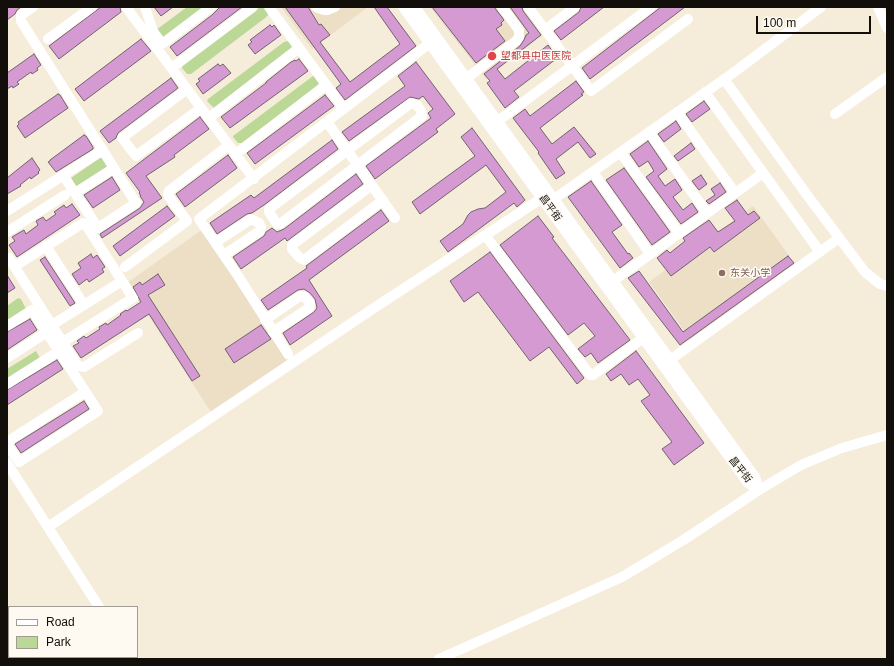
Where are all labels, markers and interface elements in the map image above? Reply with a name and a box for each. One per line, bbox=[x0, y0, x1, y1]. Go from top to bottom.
scale bar bbox=[758, 8, 873, 34]
text: 100 m bbox=[763, 16, 796, 30]
marker: 望都县中医医院 bbox=[486, 50, 498, 62]
place label: 望都县中医医院 bbox=[501, 50, 571, 62]
street label: 昌平街 bbox=[536, 192, 564, 224]
place label: 东关小学 bbox=[730, 267, 770, 279]
marker: 东关小学 bbox=[717, 268, 727, 278]
street label: 昌平街 bbox=[726, 455, 754, 485]
legend bbox=[8, 606, 138, 658]
text: Road bbox=[46, 615, 75, 629]
text: Park bbox=[46, 635, 71, 649]

